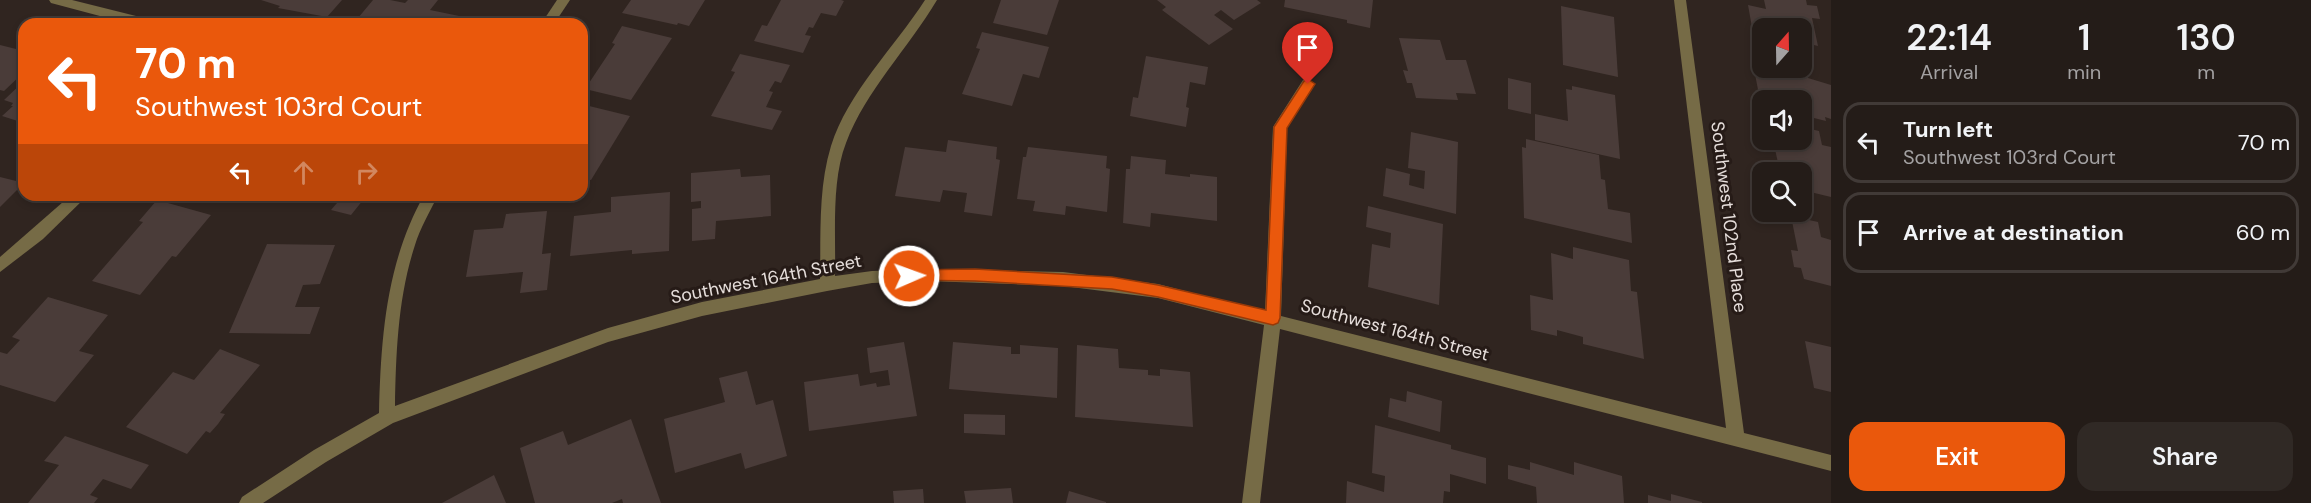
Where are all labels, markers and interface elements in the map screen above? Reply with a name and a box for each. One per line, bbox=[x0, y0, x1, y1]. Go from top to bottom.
text: 22:14 bbox=[1906, 14, 1992, 61]
text: 1 bbox=[2078, 14, 2090, 61]
text: 130 bbox=[2177, 14, 2236, 61]
north arrow bbox=[1752, 18, 1812, 78]
map controls bbox=[1752, 18, 1812, 222]
pin bbox=[1282, 22, 1333, 84]
icon: arrive bbox=[1291, 31, 1324, 64]
text: 70 m bbox=[135, 36, 236, 91]
icon: left bbox=[36, 42, 114, 120]
text: Arrival bbox=[1920, 59, 1978, 85]
text: min bbox=[2067, 59, 2101, 85]
text: m bbox=[2197, 59, 2215, 85]
text: Southwest 103rd Court bbox=[135, 89, 422, 124]
button: sound bbox=[1752, 90, 1812, 150]
text: Turn left bbox=[1903, 115, 1993, 144]
street label: Southwest 102nd Place bbox=[1705, 120, 1753, 314]
icon: left bbox=[1852, 126, 1885, 159]
text: 70 m bbox=[2238, 128, 2290, 157]
text: Southwest 103rd Court bbox=[1903, 144, 2116, 170]
icon: left bbox=[224, 156, 257, 189]
icon: ahead bbox=[287, 156, 320, 189]
icon: right bbox=[350, 156, 383, 189]
button: search bbox=[1752, 162, 1812, 222]
icon: arrive bbox=[1852, 216, 1885, 249]
text: Arrive at destination bbox=[1903, 218, 2124, 247]
text: 60 m bbox=[2236, 218, 2290, 247]
position arrow bbox=[877, 244, 941, 308]
street label: Southwest 164th Street bbox=[668, 249, 864, 309]
street label: Southwest 164th Street bbox=[1298, 293, 1492, 367]
button: Exit bbox=[1849, 422, 2065, 491]
button: Share bbox=[2077, 422, 2293, 491]

